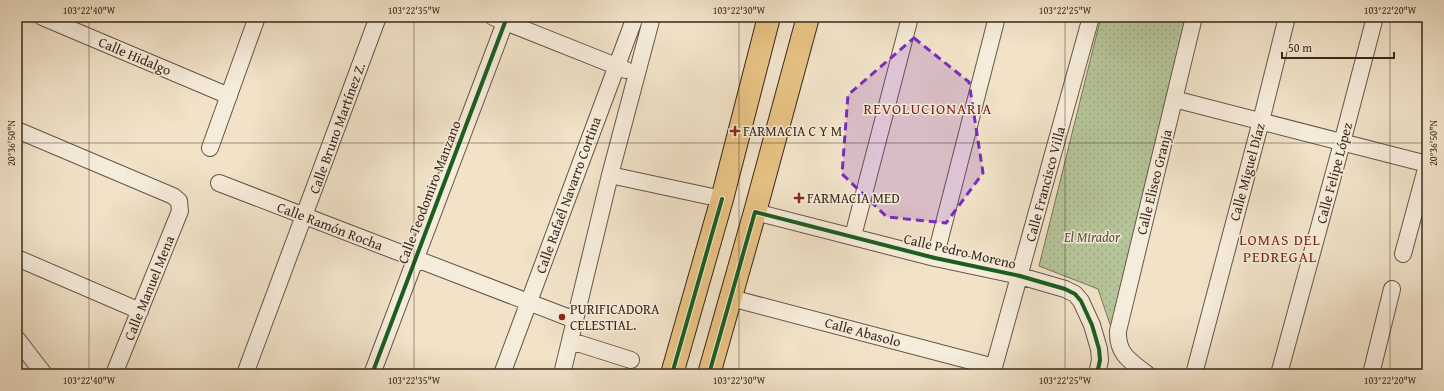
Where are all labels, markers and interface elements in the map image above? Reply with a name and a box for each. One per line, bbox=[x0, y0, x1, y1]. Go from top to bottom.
text: 103°22'40"W bbox=[63, 3, 116, 18]
text: 103°22'35"W bbox=[388, 3, 441, 18]
text: 103°22'30"W bbox=[713, 3, 766, 18]
text: 103°22'25"W bbox=[1039, 3, 1092, 18]
text: 103°22'20"W bbox=[1364, 3, 1417, 18]
street label: Calle Hidalgo bbox=[96, 32, 174, 80]
scale bar bbox=[1282, 34, 1394, 60]
text: 50 m bbox=[1288, 39, 1312, 56]
street label: Calle Bruno Martínez Z. bbox=[304, 60, 370, 196]
district label: REVOLUCIONARIA bbox=[864, 98, 992, 119]
street label: Calle Rafaél Navarro Cortina bbox=[530, 114, 606, 276]
street label: Calle Teodomiro Manzano bbox=[392, 117, 466, 267]
text: 20°36'50"N bbox=[4, 120, 19, 166]
street label: Calle Felipe López bbox=[1311, 120, 1357, 226]
text: 20°36'50"N bbox=[1426, 120, 1441, 166]
place label: FARMACIA C Y M bbox=[743, 121, 842, 141]
street label: Calle Miguel Díaz bbox=[1224, 121, 1270, 223]
street label: Calle Francisco Villa bbox=[1020, 124, 1070, 244]
marker: FARMACIA C Y M bbox=[730, 126, 740, 136]
street label: Calle Eliseo Granja bbox=[1131, 127, 1177, 237]
place label: FARMACIA MED bbox=[807, 188, 900, 208]
marker: FARMACIA MED bbox=[794, 193, 804, 203]
street label: Calle Ramón Rocha bbox=[274, 197, 386, 255]
park label: El Mirador bbox=[1063, 227, 1121, 247]
street label: Calle Pedro Moreno bbox=[902, 228, 1018, 274]
district label: LOMAS DEL PEDREGAL bbox=[1239, 229, 1321, 267]
street label: Calle Manuel Mena bbox=[119, 232, 179, 343]
place label: PURIFICADORA CELESTIAL. bbox=[570, 299, 660, 335]
marker: PURIFICADORA CELESTIAL. bbox=[557, 312, 567, 322]
street label: Calle Abasolo bbox=[823, 312, 903, 352]
text: 103°22'40"W bbox=[63, 373, 116, 388]
text: 103°22'35"W bbox=[388, 373, 441, 388]
text: 103°22'30"W bbox=[713, 373, 766, 388]
text: 103°22'25"W bbox=[1039, 373, 1092, 388]
text: 103°22'20"W bbox=[1364, 373, 1417, 388]

